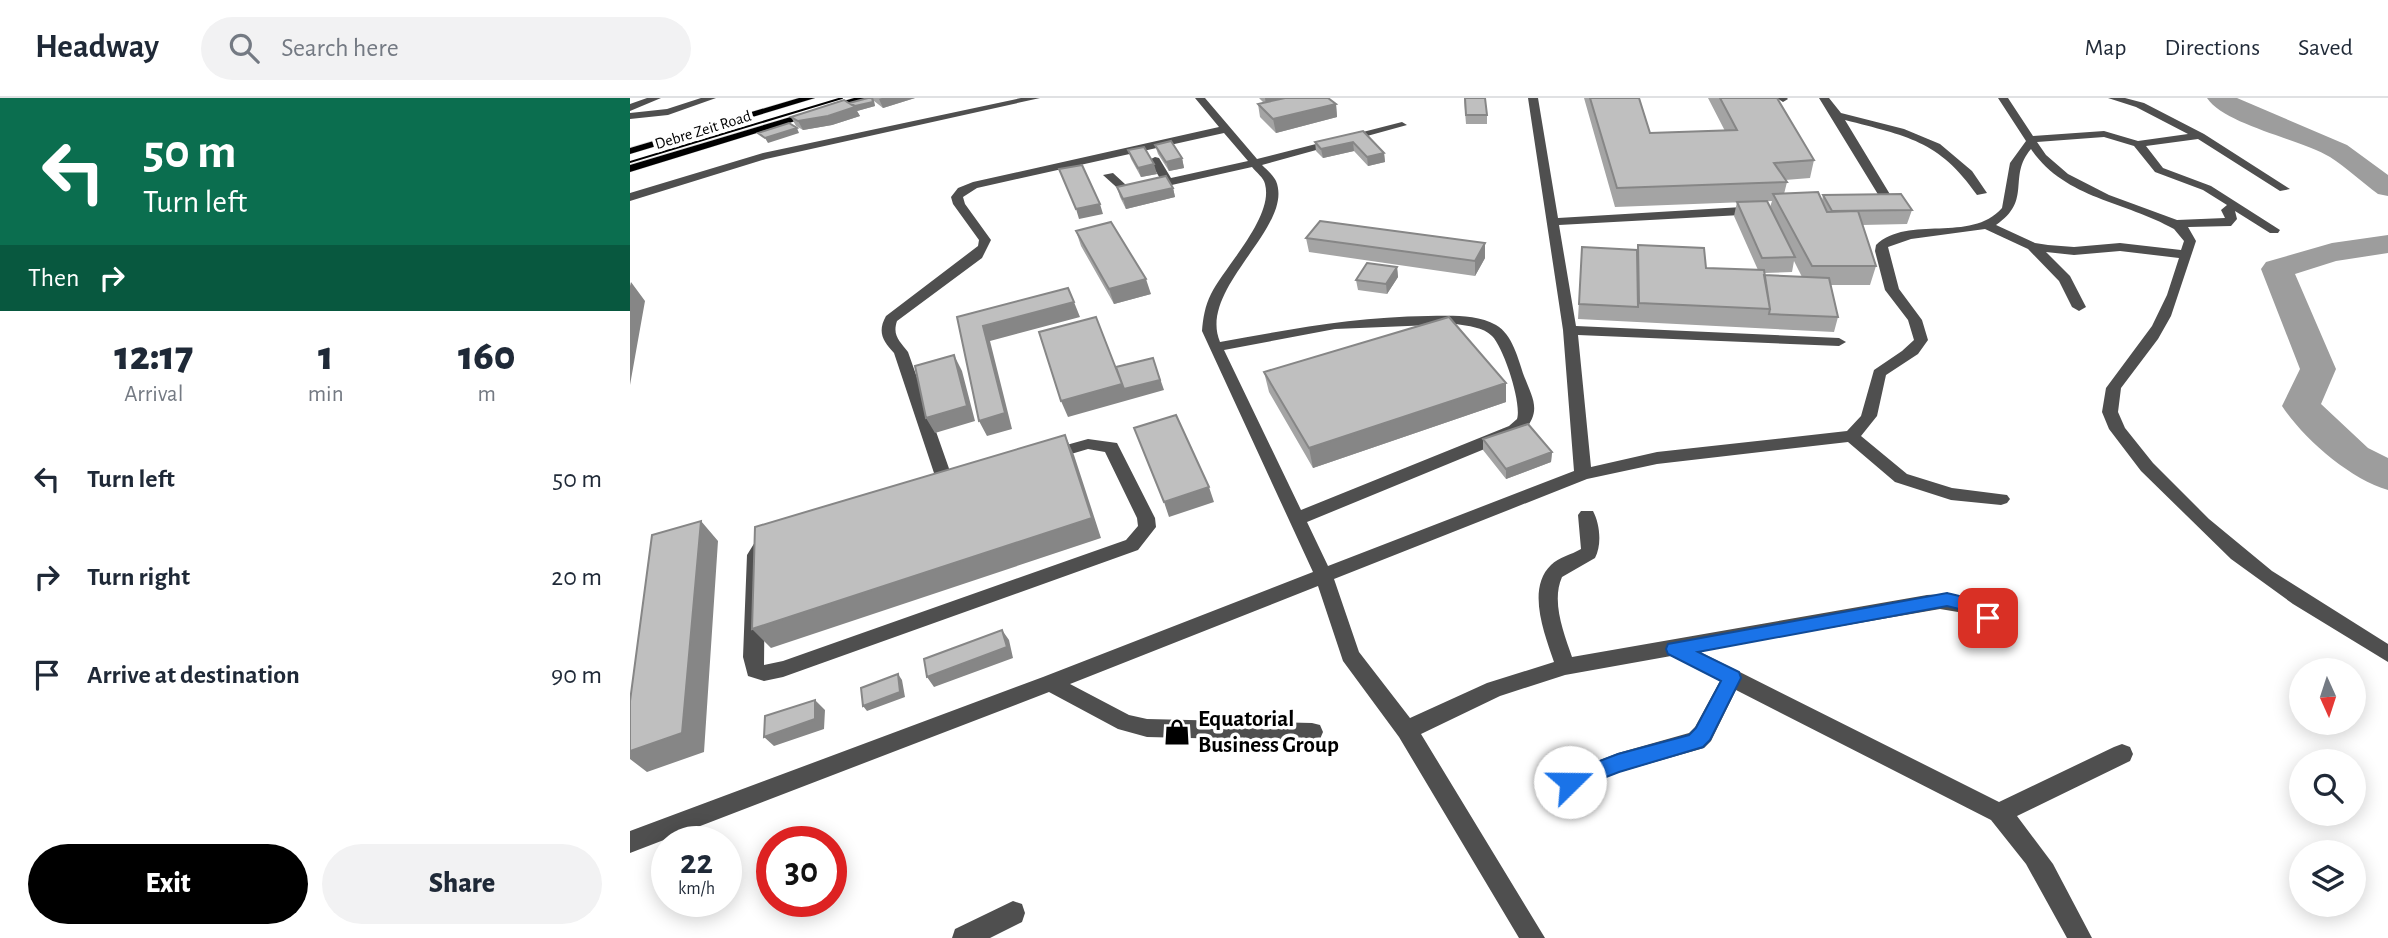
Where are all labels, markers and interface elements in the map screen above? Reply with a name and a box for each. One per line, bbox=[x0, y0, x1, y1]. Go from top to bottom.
search box bbox=[201, 17, 691, 80]
icon: search bbox=[225, 29, 263, 67]
text: Headway bbox=[35, 31, 159, 64]
text: Search here bbox=[281, 35, 399, 61]
text: Map bbox=[2084, 36, 2126, 60]
text: Directions bbox=[2164, 36, 2260, 60]
text: Saved bbox=[2298, 36, 2353, 60]
street label: Debre Zeit Road bbox=[653, 108, 753, 152]
icon: left bbox=[28, 126, 119, 217]
text: 50 m bbox=[143, 128, 237, 177]
text: Turn left bbox=[143, 186, 247, 218]
icon: right bbox=[93, 259, 131, 297]
text: Then bbox=[28, 265, 79, 291]
text: 12:17 bbox=[114, 335, 193, 377]
text: 1 bbox=[318, 335, 333, 377]
text: 160 bbox=[458, 335, 516, 377]
text: Arrival bbox=[124, 383, 183, 406]
text: min bbox=[308, 383, 344, 406]
text: m bbox=[478, 383, 496, 406]
icon: left bbox=[28, 460, 66, 498]
text: Turn left bbox=[87, 466, 175, 492]
text: 50 m bbox=[552, 466, 602, 492]
icon: right bbox=[28, 558, 66, 596]
text: Turn right bbox=[87, 564, 190, 590]
text: 20 m bbox=[551, 564, 602, 590]
pin bbox=[1958, 588, 2018, 648]
icon: arrive bbox=[1969, 599, 2007, 637]
icon: arrive bbox=[28, 656, 66, 694]
north arrow bbox=[2289, 658, 2366, 735]
map controls bbox=[2289, 658, 2366, 917]
text: Arrive at destination bbox=[87, 662, 300, 688]
text: 90 m bbox=[551, 662, 602, 688]
place label: Equatorial Business Group bbox=[1198, 708, 1339, 757]
shop icon: Equatorial Business Group bbox=[1162, 717, 1192, 747]
position arrow bbox=[1533, 745, 1607, 819]
button: search bbox=[2289, 749, 2366, 826]
speed limit sign: 30 bbox=[756, 826, 847, 917]
button: layers bbox=[2289, 840, 2366, 917]
button: Exit bbox=[28, 844, 308, 924]
button: Share bbox=[322, 844, 602, 924]
text: 22 bbox=[680, 845, 713, 880]
text: km/h bbox=[678, 880, 715, 898]

